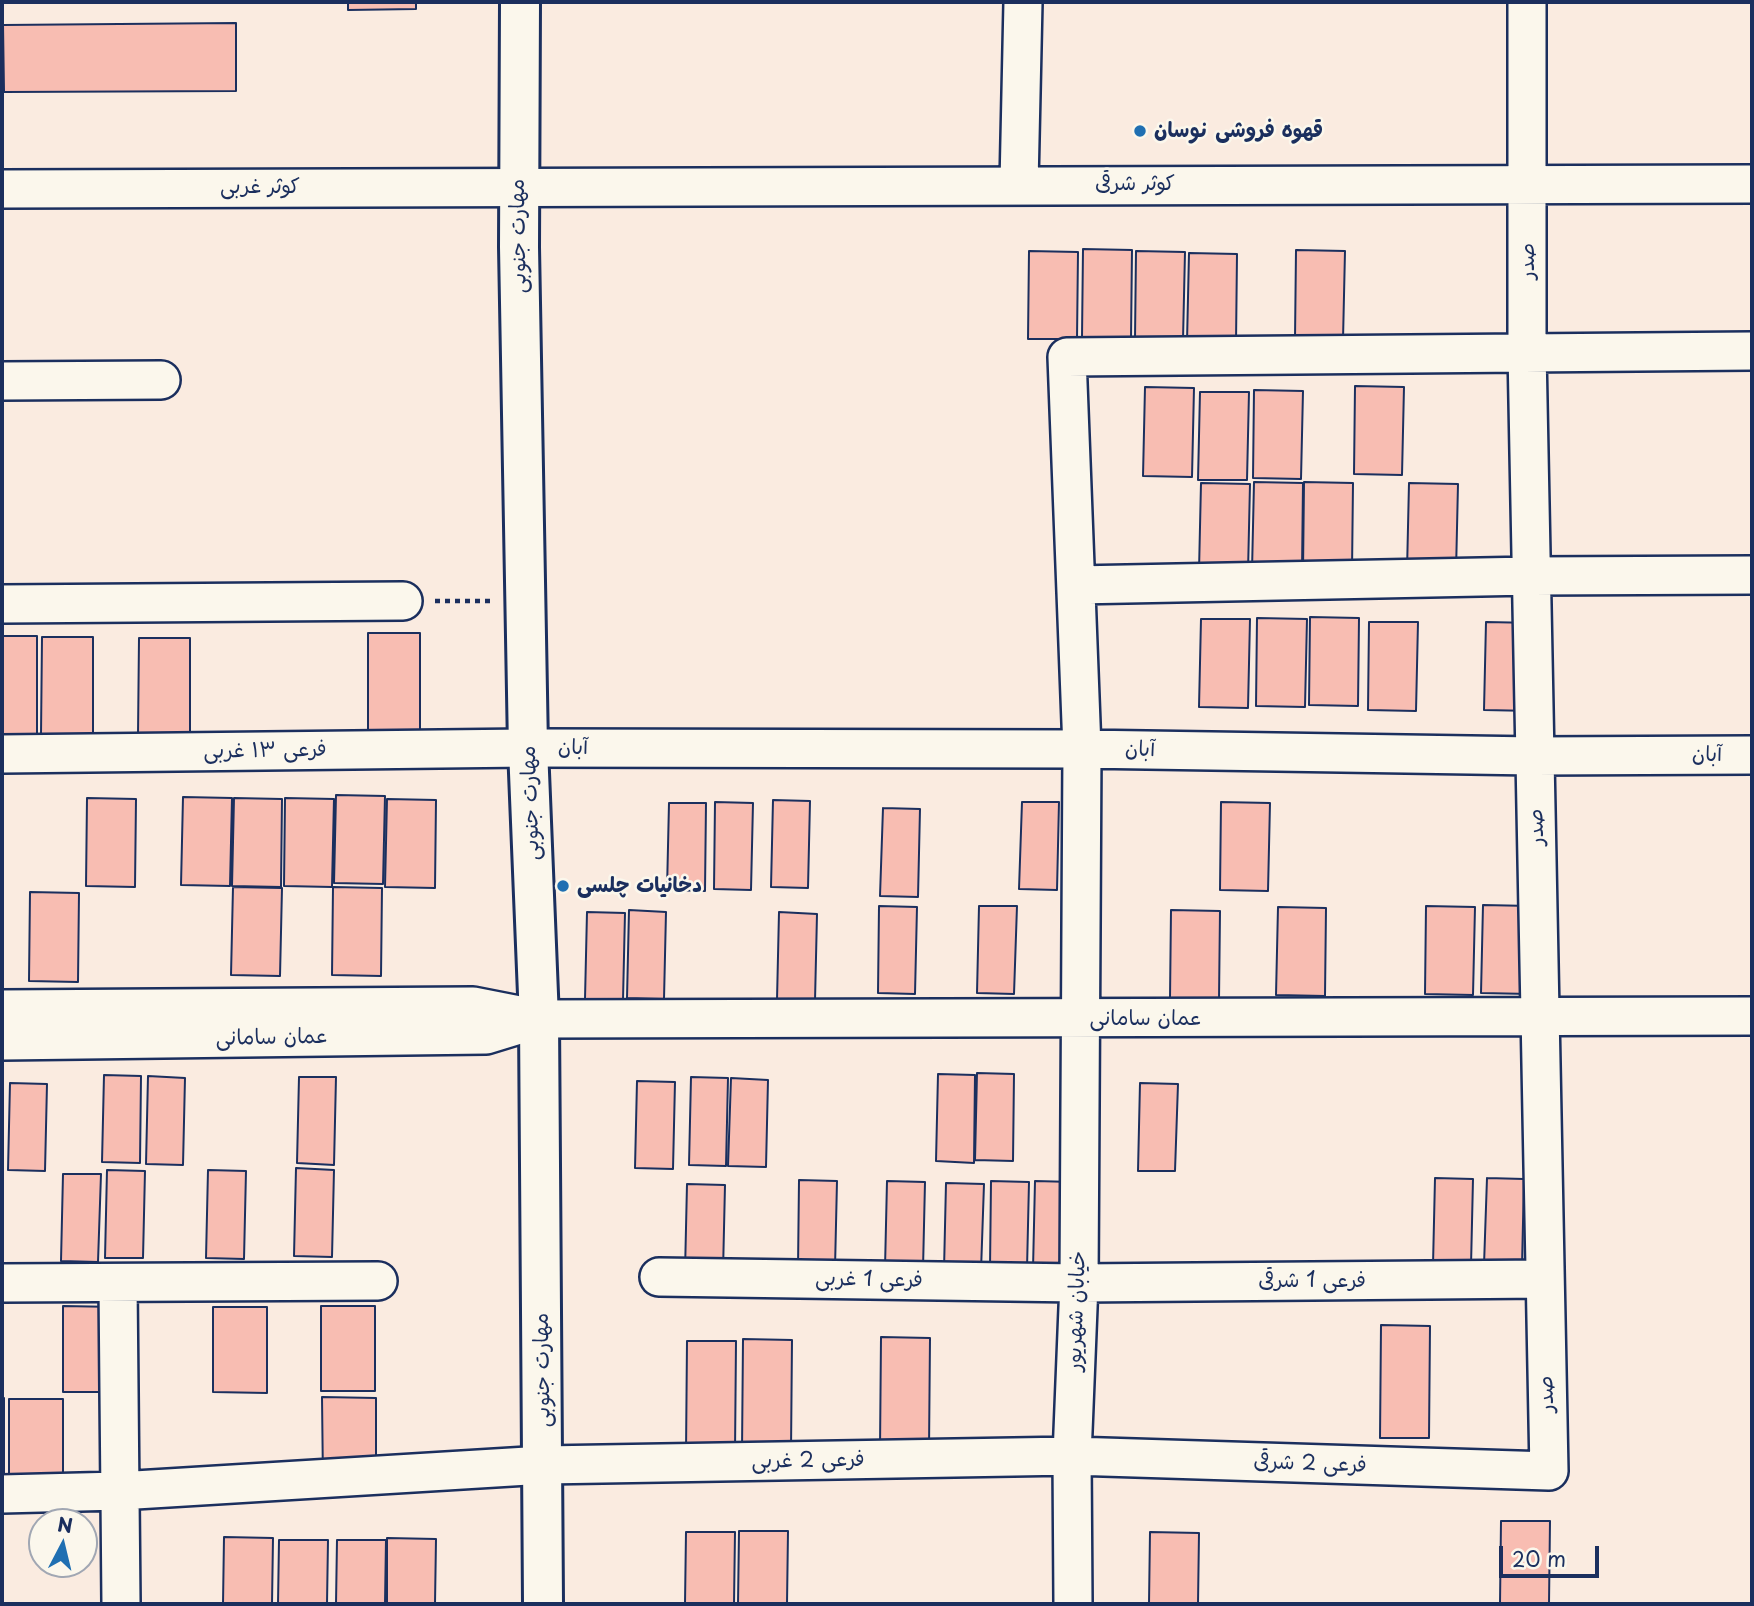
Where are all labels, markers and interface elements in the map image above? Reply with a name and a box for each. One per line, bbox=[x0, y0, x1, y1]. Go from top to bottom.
place label: قهوه فروشی نوسان bbox=[1154, 118, 1323, 144]
marker: قهوه فروشی نوسان bbox=[1132, 123, 1148, 139]
street label: کوثر شرقی bbox=[1095, 171, 1175, 197]
street label: کوثر غربی bbox=[220, 174, 300, 200]
street label: مهارت جنوبی bbox=[505, 178, 533, 294]
street label: صدر bbox=[1515, 243, 1541, 279]
street label: آبان bbox=[558, 735, 588, 761]
street label: فرعی ۱۳ غربی bbox=[203, 737, 327, 765]
street label: آبان bbox=[1125, 737, 1155, 763]
street label: آبان bbox=[1692, 742, 1722, 768]
street label: مهارت جنوبی bbox=[516, 745, 546, 861]
street label: صدر bbox=[1524, 808, 1550, 846]
place label: دخانیات چلسی bbox=[577, 873, 702, 899]
marker: دخانیات چلسی bbox=[555, 878, 571, 894]
street label: عمان سامانی bbox=[1090, 1006, 1202, 1032]
street label: عمان سامانی bbox=[215, 1024, 329, 1052]
street label: خیابان شهریور bbox=[1062, 1251, 1092, 1371]
street label: فرعی 1 غربی bbox=[815, 1266, 923, 1294]
street label: فرعی 1 شرقی bbox=[1258, 1268, 1366, 1294]
street label: مهارت جنوبی bbox=[529, 1312, 557, 1428]
street label: صدر bbox=[1534, 1375, 1560, 1413]
street label: فرعی 2 غربی bbox=[751, 1447, 865, 1475]
street label: فرعی 2 شرقی bbox=[1253, 1449, 1367, 1479]
north arrow bbox=[28, 1508, 98, 1578]
text: N bbox=[56, 1509, 74, 1539]
scale bar bbox=[1502, 1532, 1602, 1576]
text: 20 m bbox=[1512, 1542, 1566, 1574]

